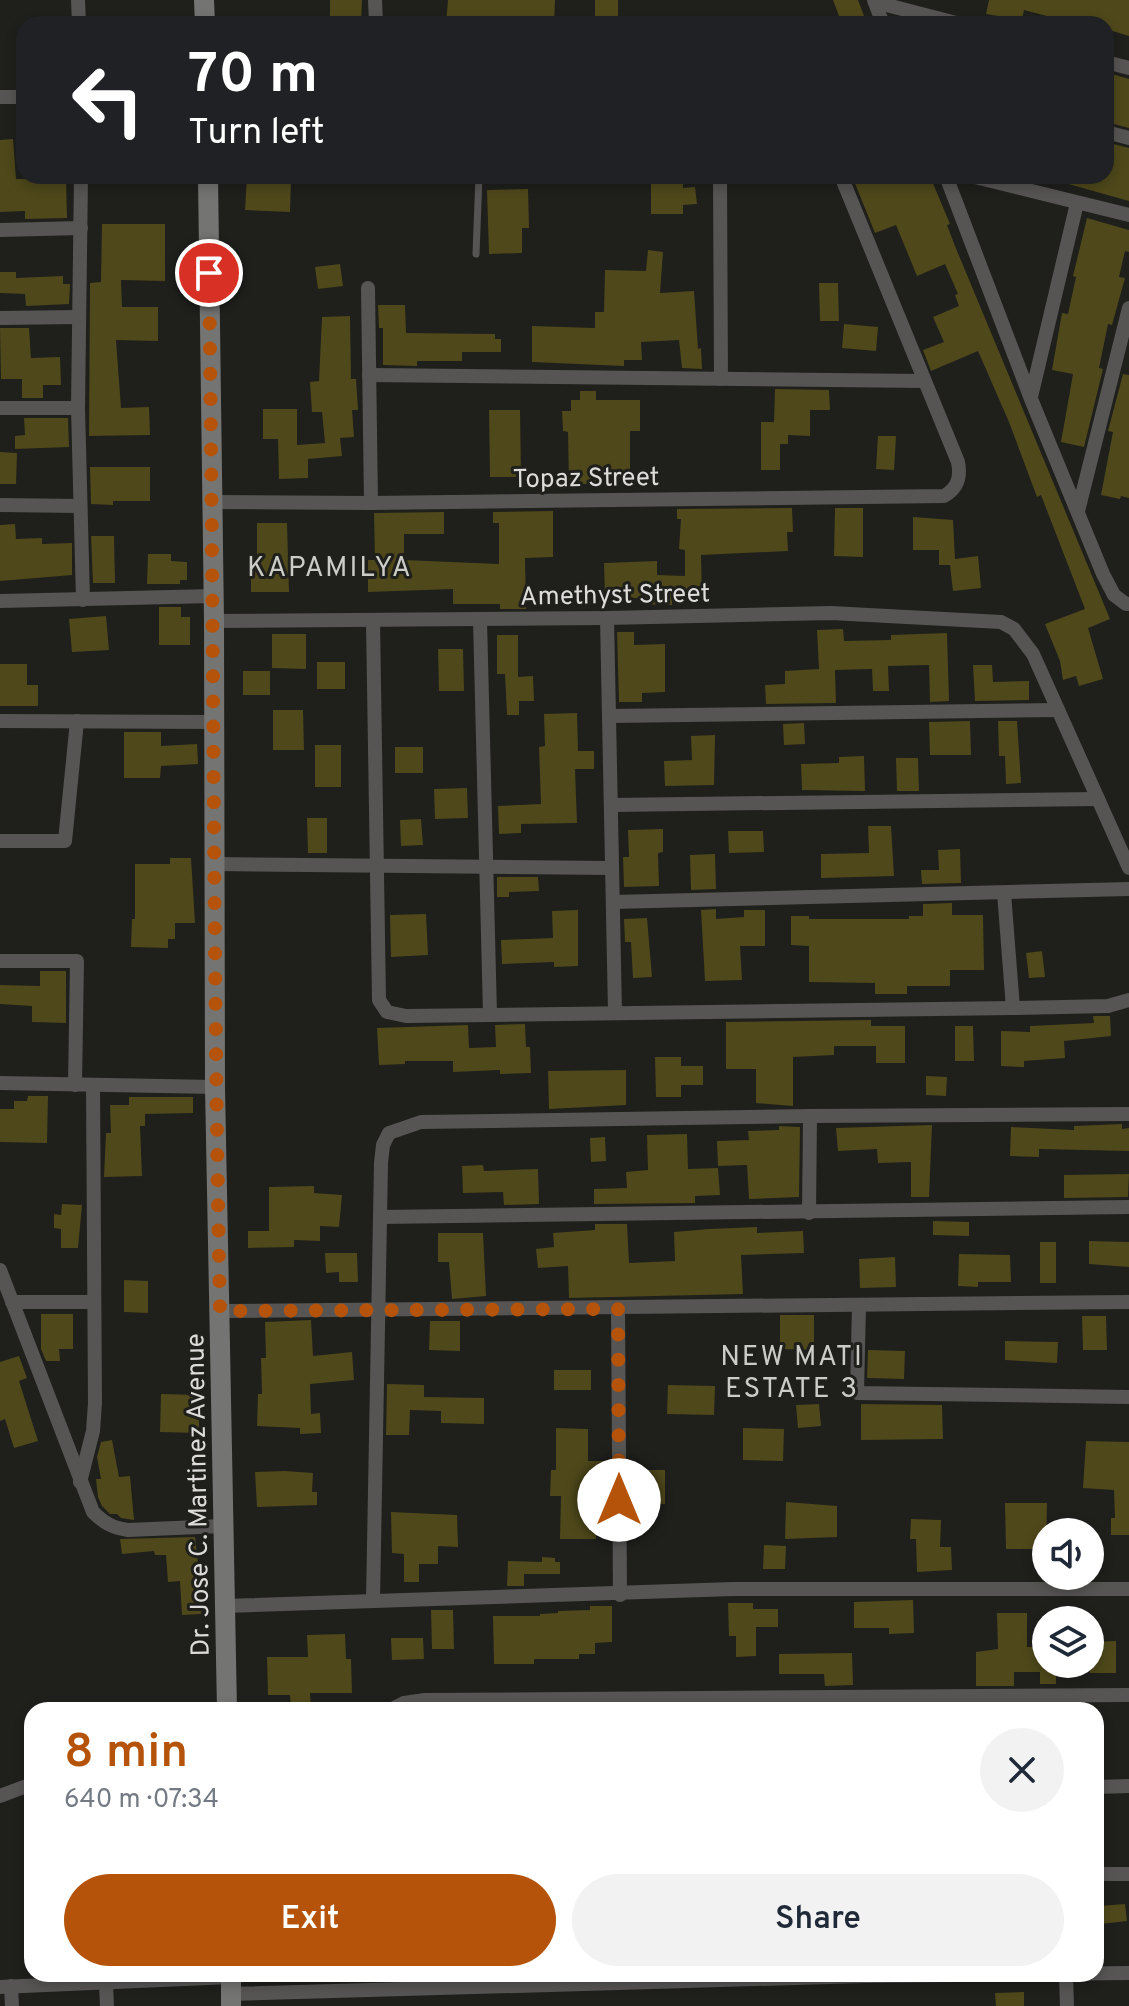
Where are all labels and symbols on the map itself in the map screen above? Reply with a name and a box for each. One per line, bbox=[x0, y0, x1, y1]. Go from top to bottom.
pin bbox=[175, 239, 243, 307]
street label: Topaz Street bbox=[512, 462, 660, 497]
district label: KAPAMILYA bbox=[247, 551, 413, 587]
street label: Amethyst Street bbox=[520, 578, 711, 615]
street label: Dr. Jose C. Martinez Avenue bbox=[180, 1333, 219, 1657]
district label: NEW MATI ESTATE 3 bbox=[720, 1340, 864, 1408]
position arrow bbox=[577, 1458, 661, 1542]

